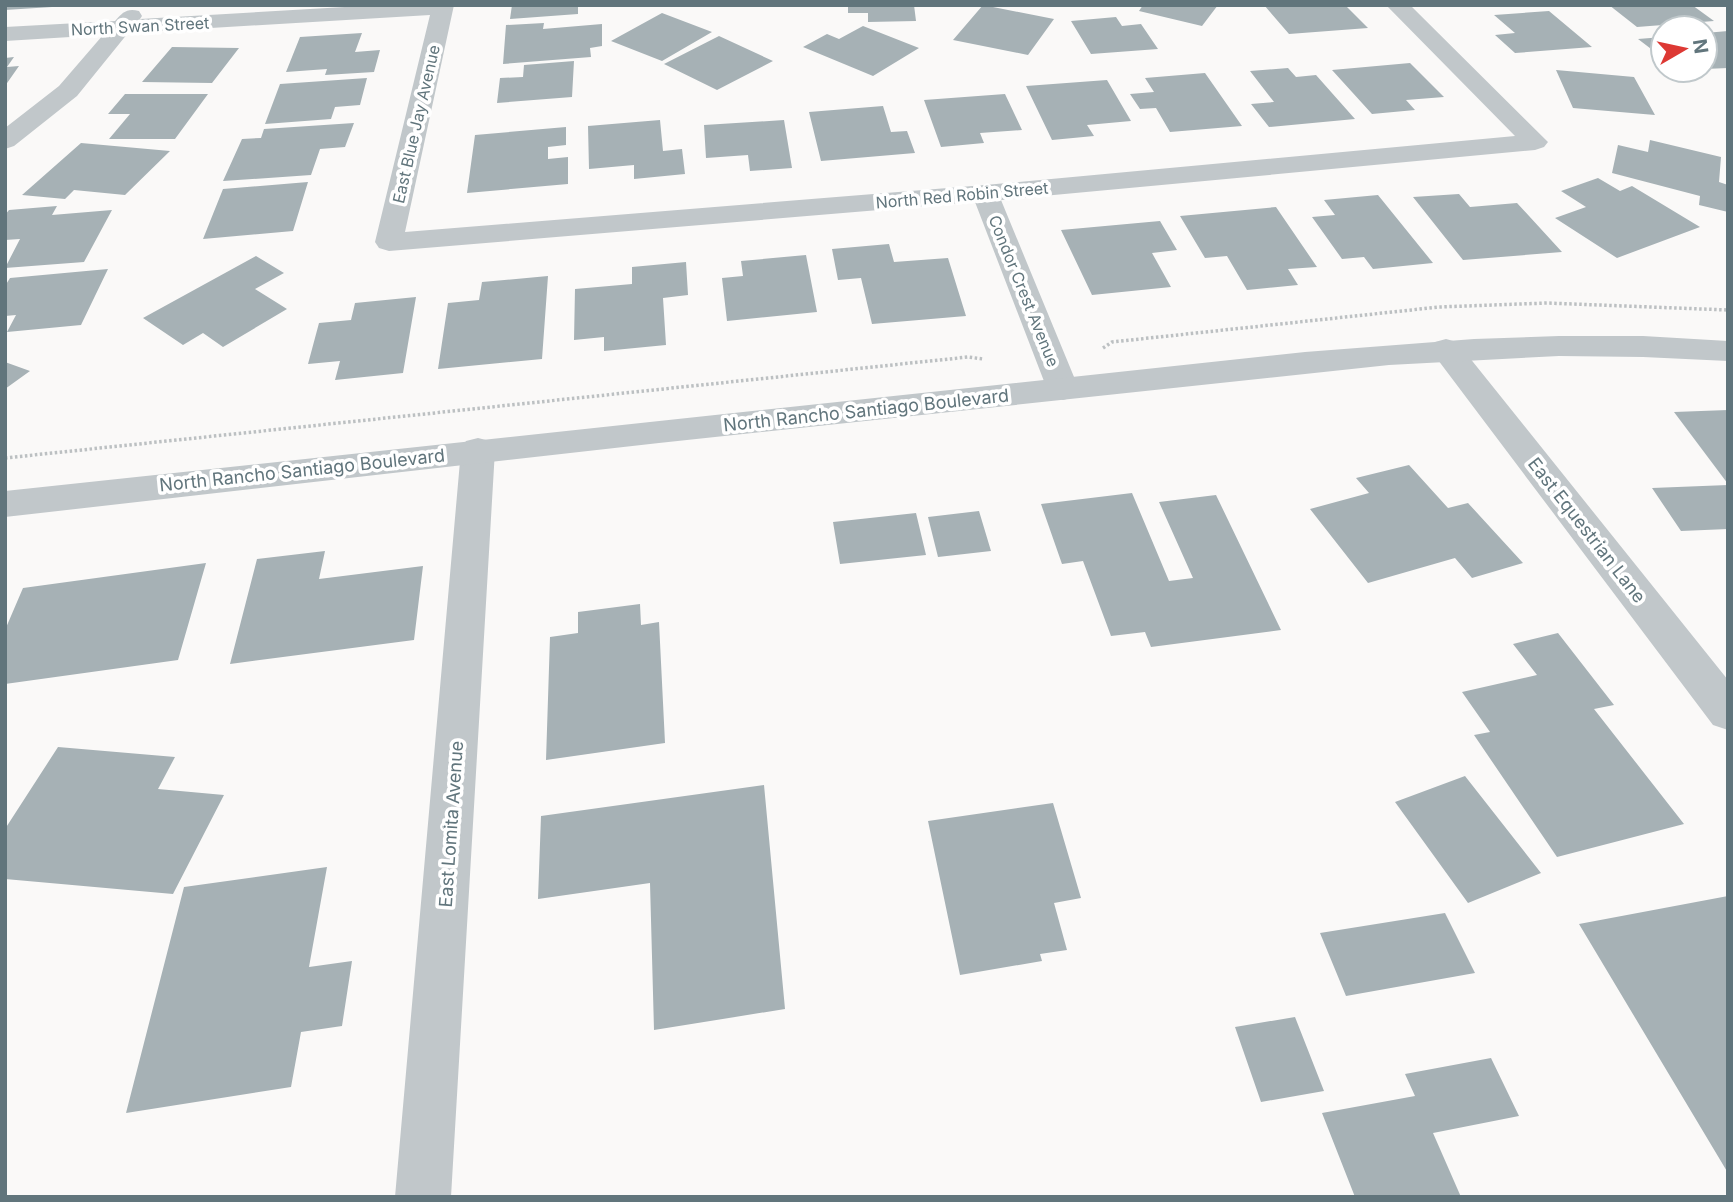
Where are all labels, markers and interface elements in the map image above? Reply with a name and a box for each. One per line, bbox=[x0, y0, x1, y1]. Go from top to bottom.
street label: North Swan Street bbox=[70, 12, 210, 40]
north arrow bbox=[1649, 14, 1719, 84]
text: N bbox=[1688, 37, 1713, 55]
street label: East Blue Jay Avenue bbox=[388, 43, 444, 205]
street label: North Red Robin Street bbox=[875, 177, 1049, 213]
street label: Condor Crest Avenue bbox=[984, 212, 1064, 370]
street label: North Rancho Santiago Boulevard bbox=[722, 385, 1010, 435]
street label: North Rancho Santiago Boulevard bbox=[158, 445, 446, 495]
street label: East Equestrian Lane bbox=[1524, 453, 1650, 607]
street label: East Lomita Avenue bbox=[435, 740, 467, 908]

